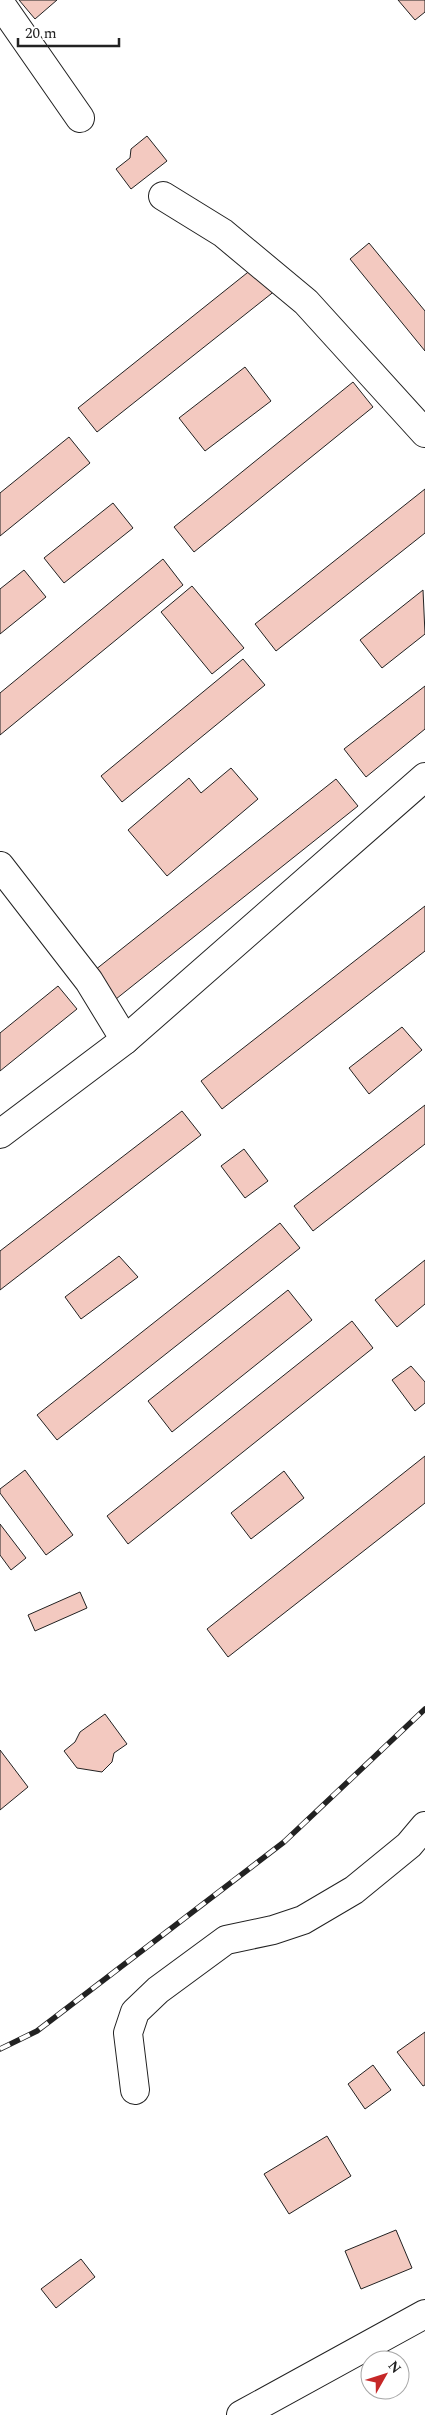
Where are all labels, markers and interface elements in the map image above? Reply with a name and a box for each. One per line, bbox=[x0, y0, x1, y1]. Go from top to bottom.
scale bar bbox=[18, 15, 119, 47]
text: 20 m bbox=[25, 22, 57, 45]
north arrow bbox=[360, 2350, 410, 2400]
text: N bbox=[383, 2356, 406, 2378]

